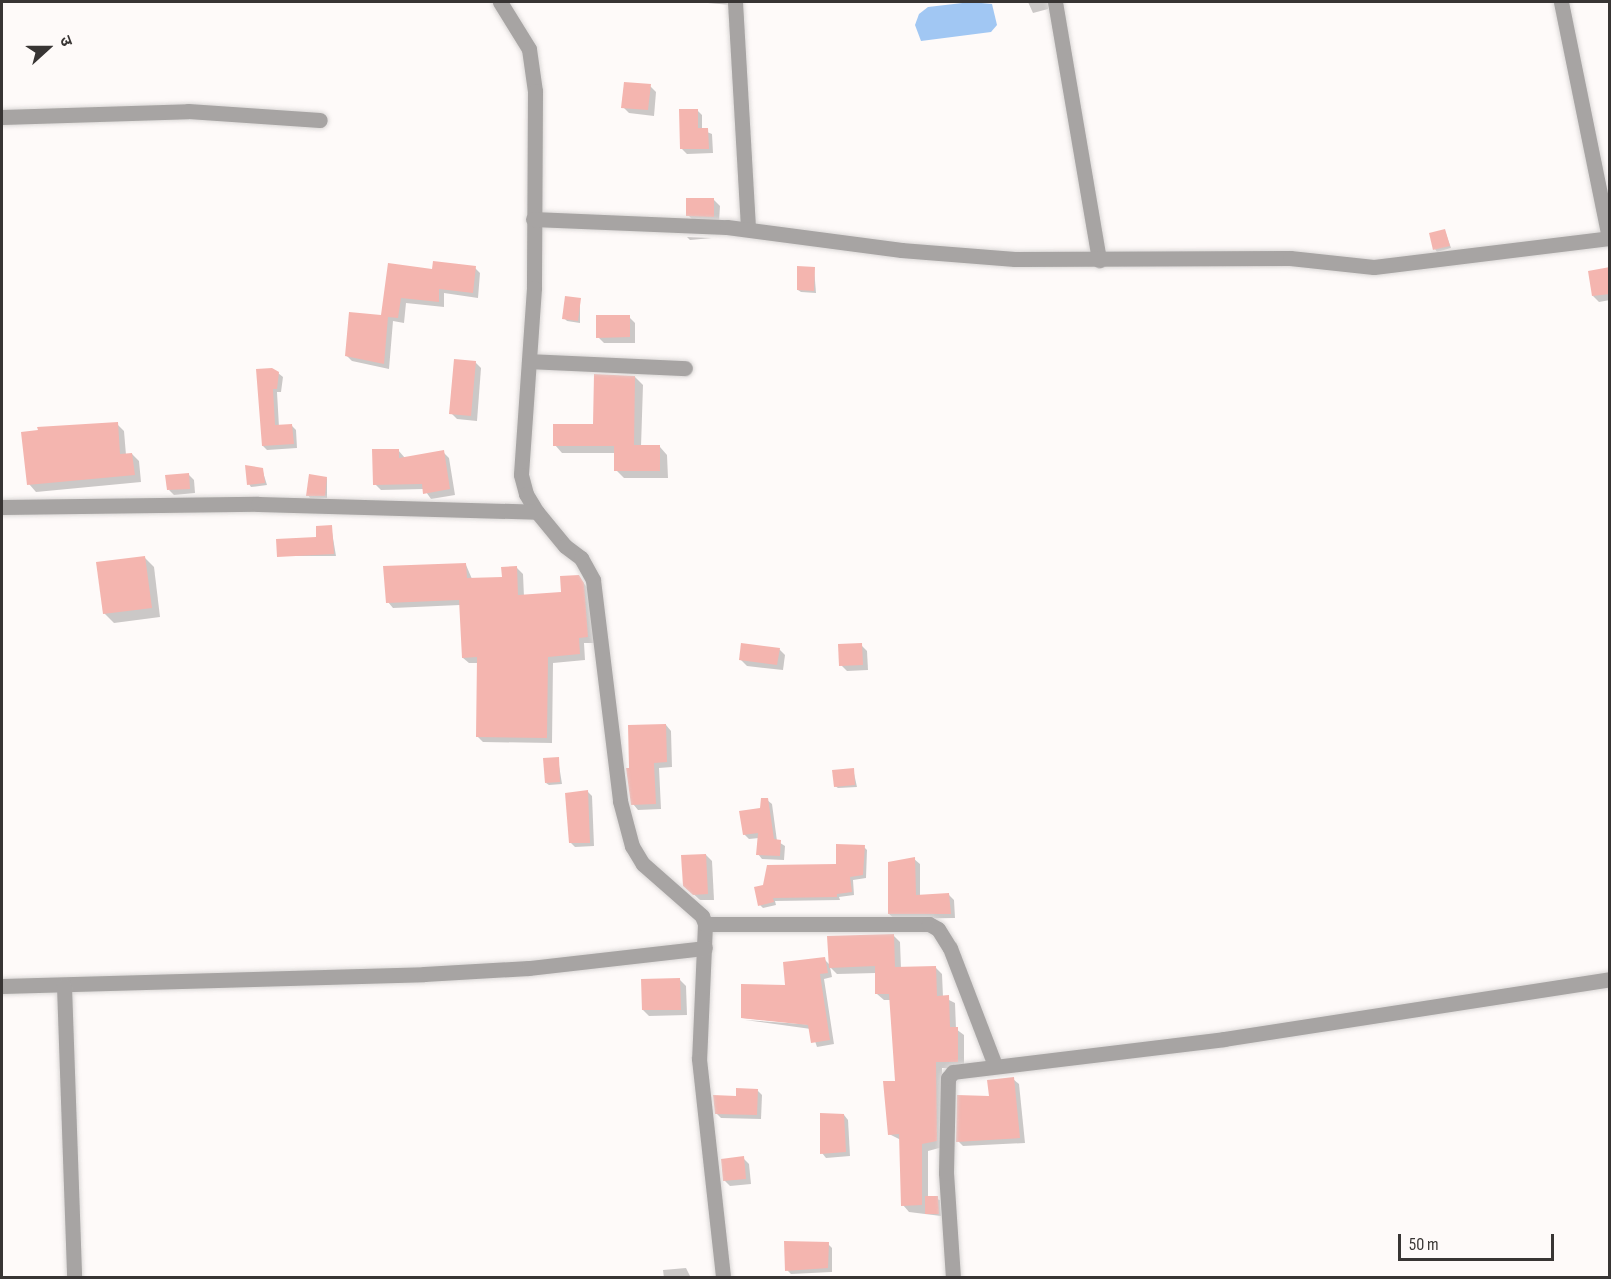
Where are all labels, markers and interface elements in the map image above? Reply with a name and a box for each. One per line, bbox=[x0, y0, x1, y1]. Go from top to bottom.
north arrow bbox=[18, 18, 78, 78]
text: उ bbox=[55, 34, 76, 49]
scale bar bbox=[1401, 1222, 1557, 1260]
text: 50 m bbox=[1409, 1234, 1439, 1255]

